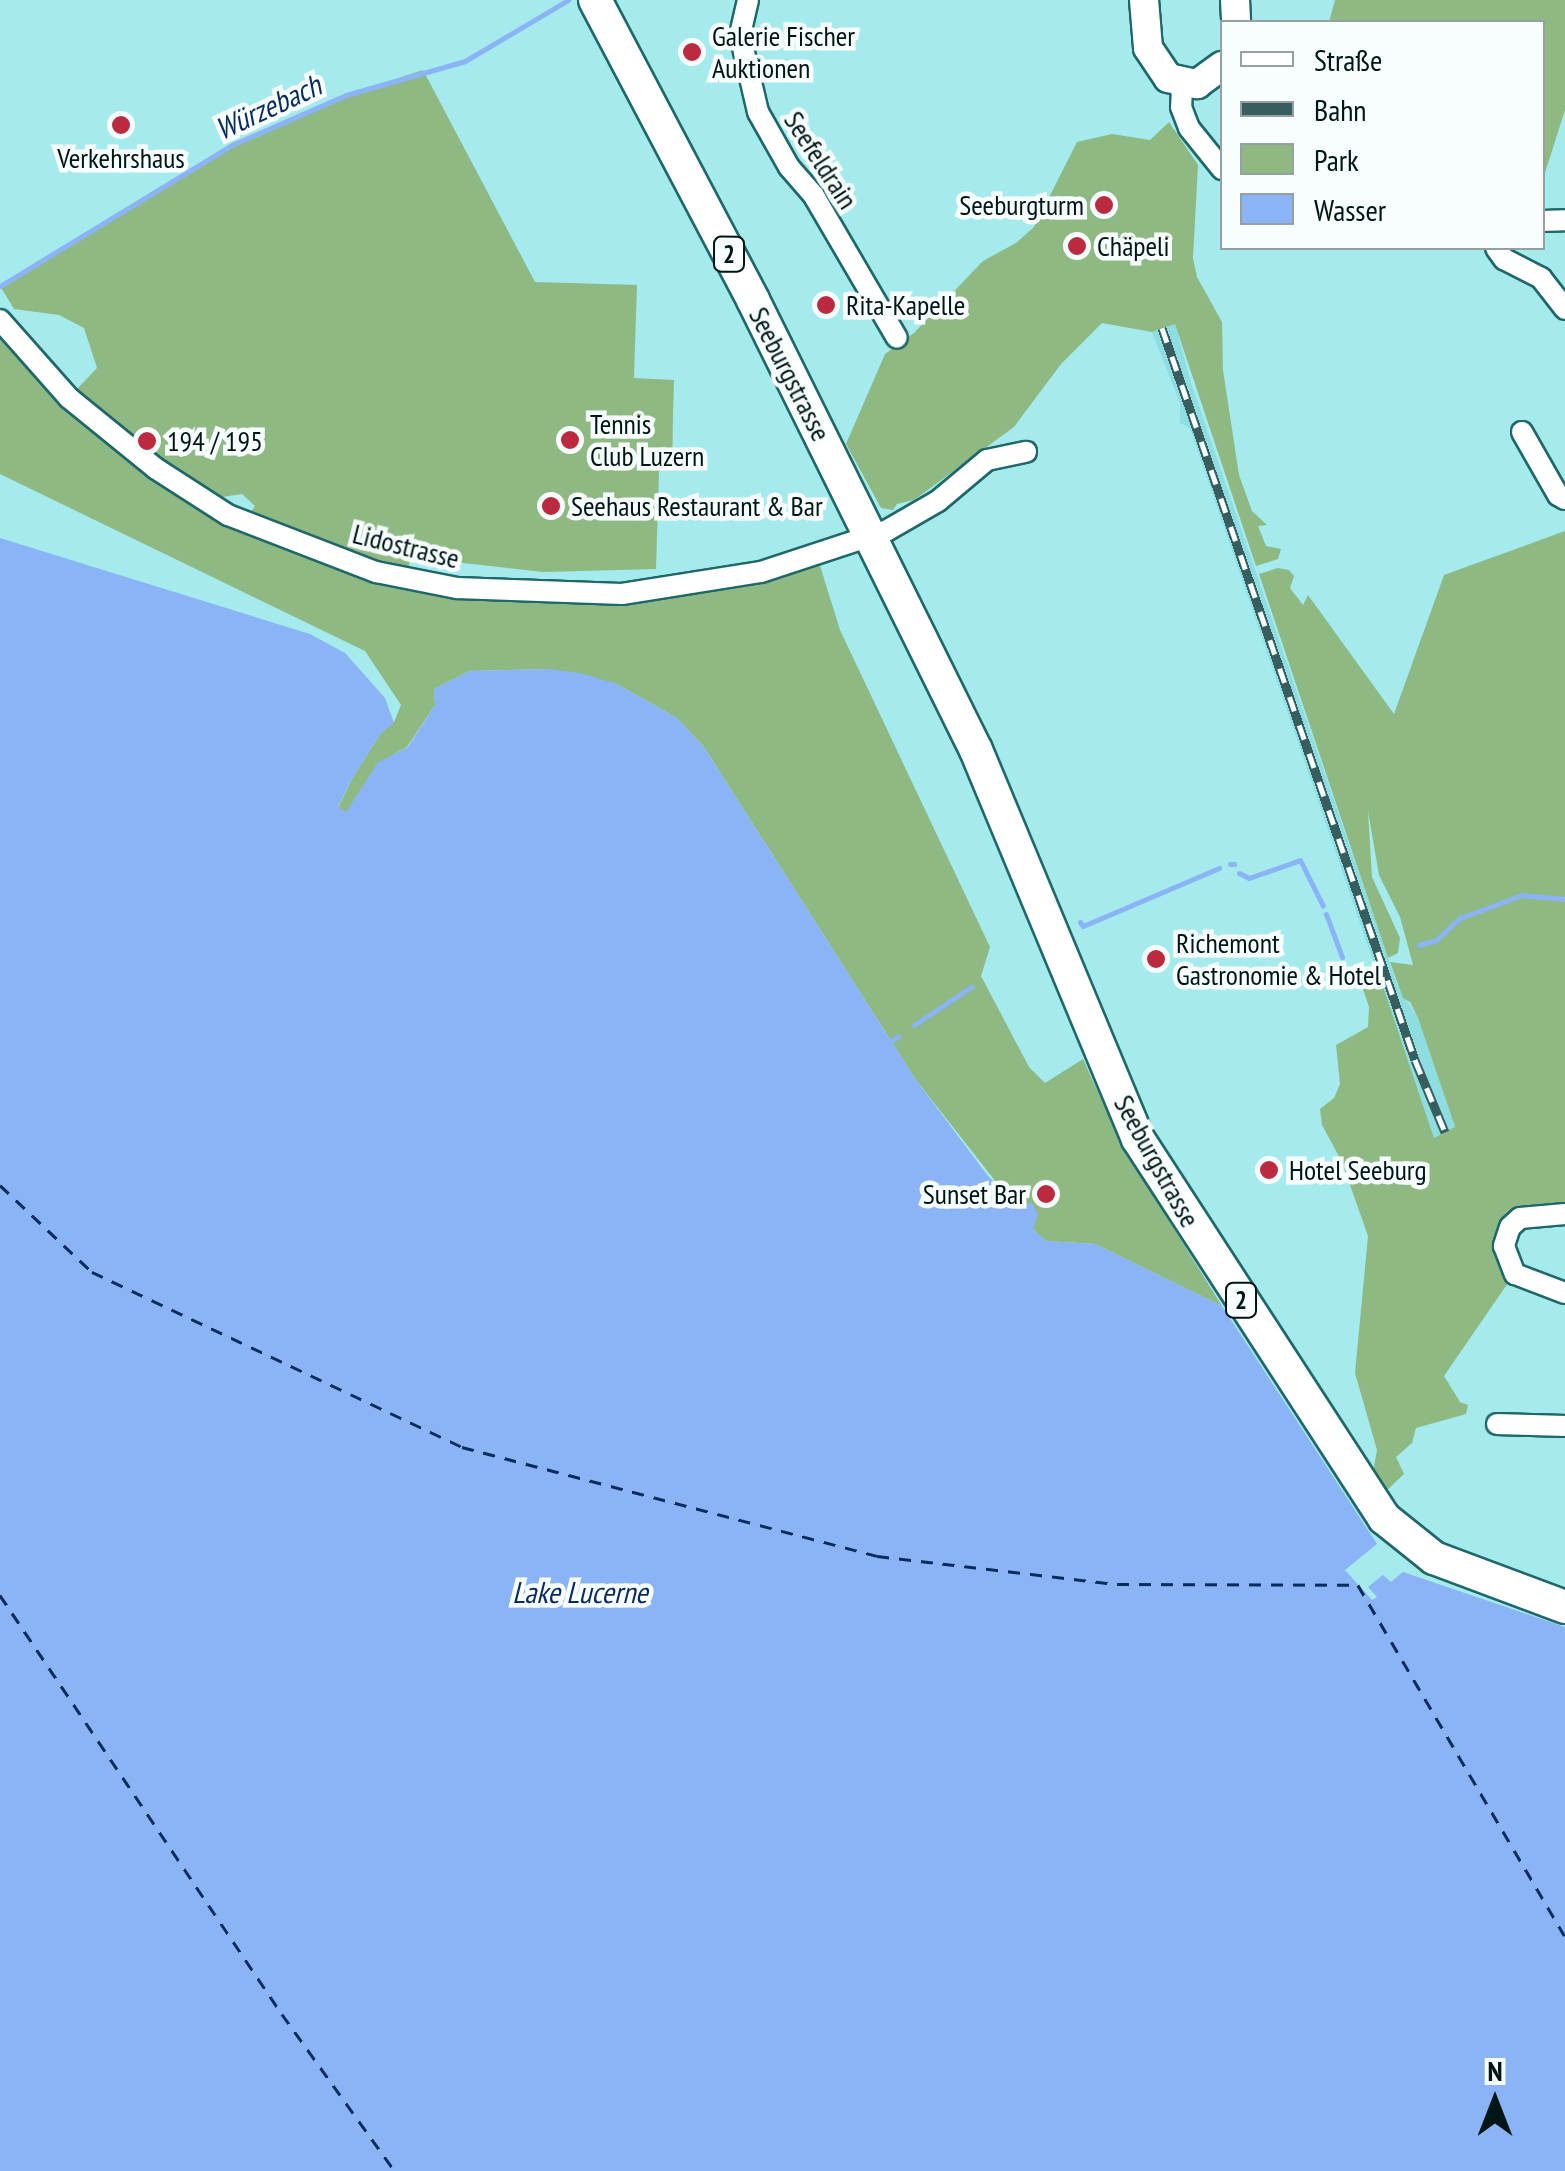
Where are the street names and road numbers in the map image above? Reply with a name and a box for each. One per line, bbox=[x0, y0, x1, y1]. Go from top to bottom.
street label: Seefeldrain bbox=[777, 105, 865, 215]
road number: 2 bbox=[712, 234, 746, 274]
street label: Seeburgstrasse bbox=[742, 302, 838, 446]
street label: Lidostrasse bbox=[349, 517, 463, 575]
street label: Seeburgstrasse bbox=[1107, 1089, 1207, 1233]
road number: 2 bbox=[1224, 1280, 1258, 1320]

